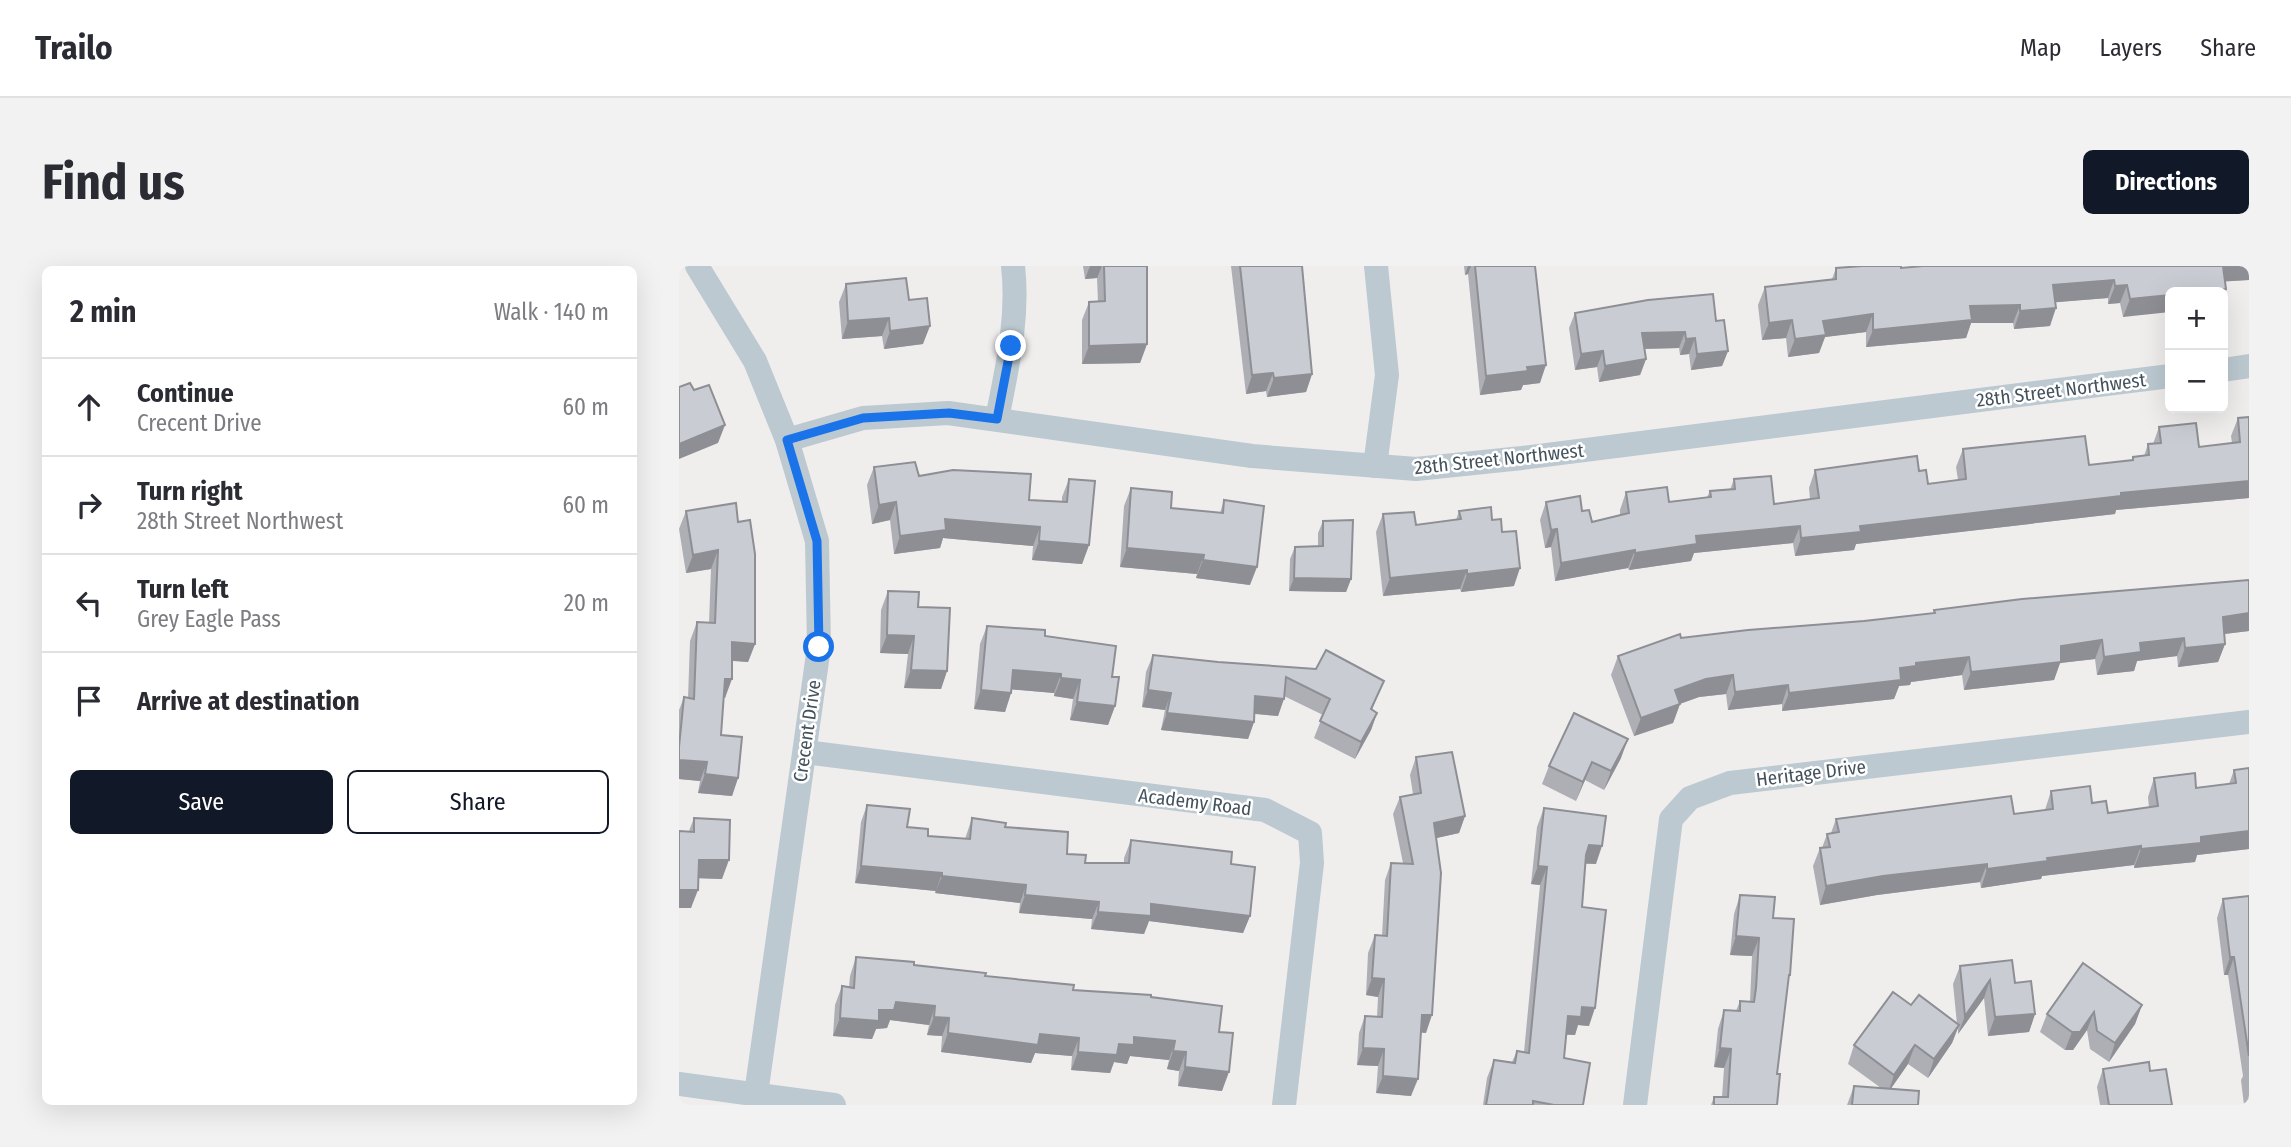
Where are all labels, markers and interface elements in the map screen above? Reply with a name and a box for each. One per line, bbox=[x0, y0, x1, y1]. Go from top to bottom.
text: Trailo bbox=[35, 28, 113, 68]
text: Map bbox=[2020, 34, 2062, 62]
text: Layers bbox=[2100, 34, 2162, 62]
text: Share bbox=[2200, 34, 2256, 62]
button: Directions bbox=[2083, 150, 2249, 214]
text: Find us bbox=[42, 153, 185, 212]
map controls bbox=[2165, 287, 2228, 413]
button: + bbox=[2165, 287, 2228, 350]
text: 2 min bbox=[70, 294, 137, 330]
text: Walk · 140 m bbox=[494, 298, 609, 326]
route end bbox=[995, 330, 1026, 361]
button: − bbox=[2165, 350, 2228, 413]
street label: 28th Street Northwest bbox=[1975, 368, 2148, 412]
text: Continue bbox=[137, 378, 234, 409]
icon: ahead bbox=[70, 388, 108, 426]
text: 60 m bbox=[563, 393, 609, 421]
text: Crecent Drive bbox=[137, 409, 262, 437]
street label: 28th Street Northwest bbox=[1413, 439, 1586, 479]
text: Turn right bbox=[137, 476, 243, 507]
icon: right bbox=[70, 486, 108, 524]
text: 60 m bbox=[563, 491, 609, 519]
text: 28th Street Northwest bbox=[137, 507, 343, 535]
text: Turn left bbox=[137, 574, 229, 605]
icon: left bbox=[70, 584, 108, 622]
text: 20 m bbox=[564, 589, 609, 617]
text: Grey Eagle Pass bbox=[137, 605, 281, 633]
route start bbox=[803, 631, 834, 662]
street label: Crecent Drive bbox=[788, 678, 826, 784]
icon: arrive bbox=[70, 682, 108, 720]
text: Arrive at destination bbox=[137, 686, 360, 717]
street label: Heritage Drive bbox=[1755, 755, 1867, 791]
button: Save bbox=[70, 770, 333, 834]
button: Share bbox=[347, 770, 609, 834]
street label: Academy Road bbox=[1137, 784, 1253, 820]

